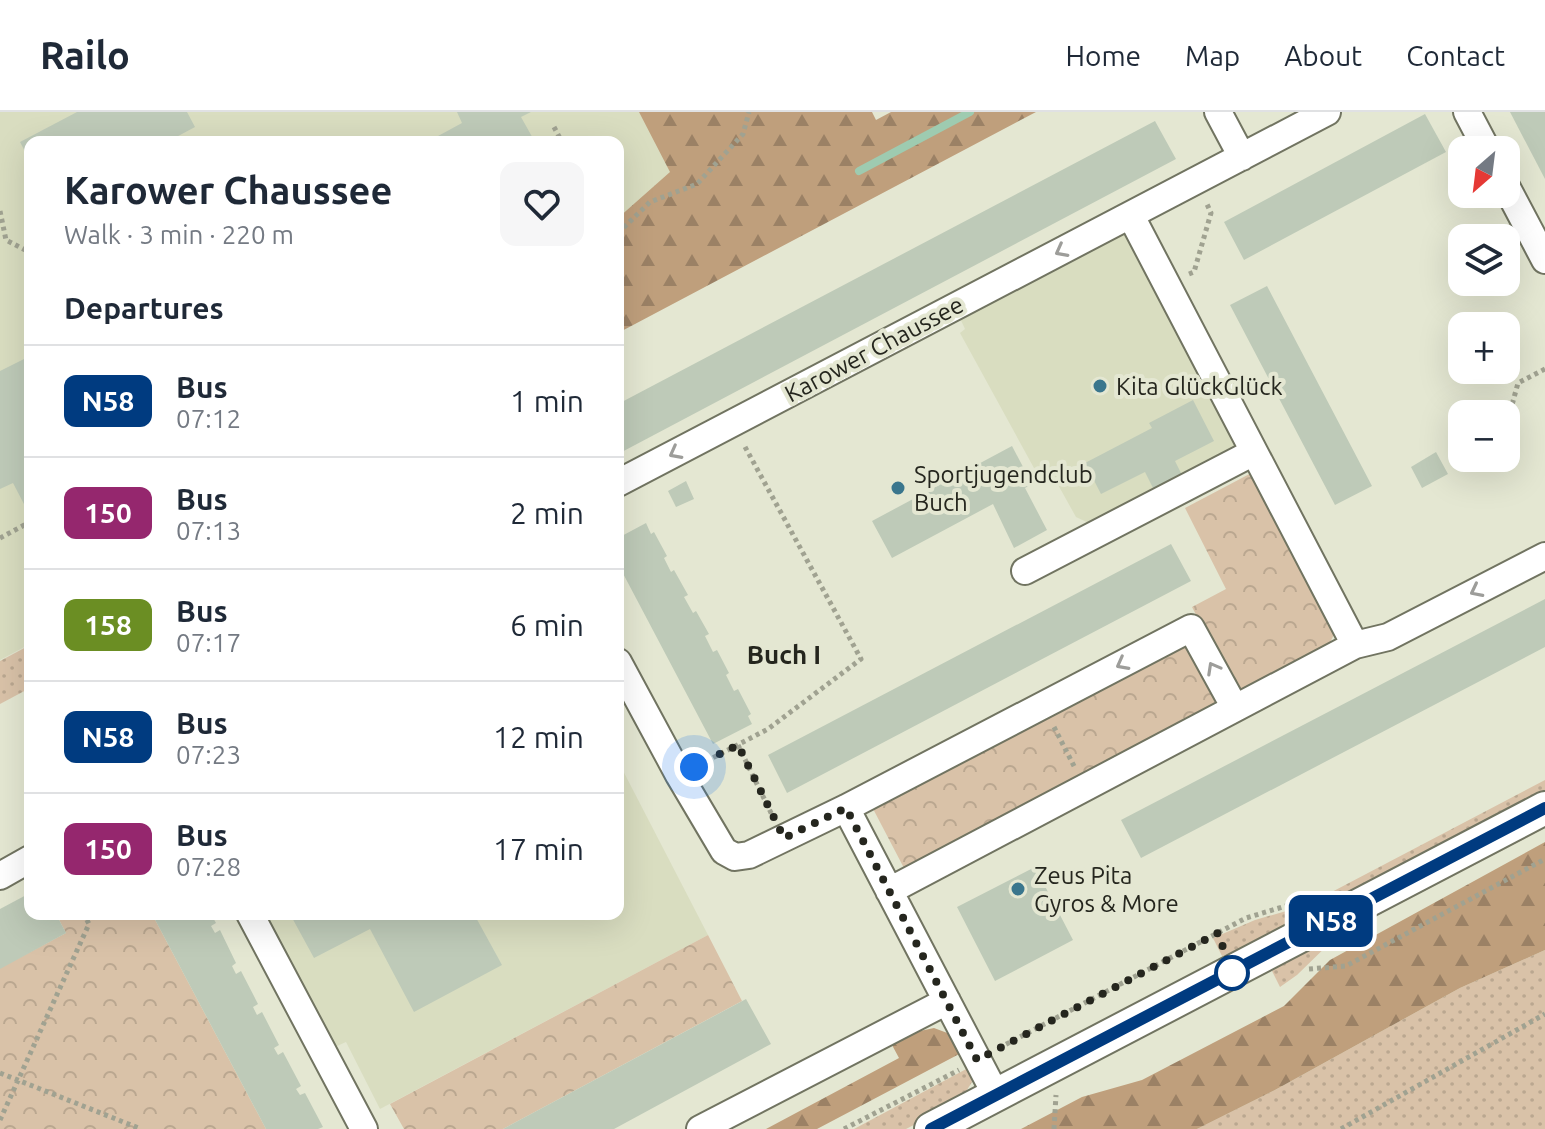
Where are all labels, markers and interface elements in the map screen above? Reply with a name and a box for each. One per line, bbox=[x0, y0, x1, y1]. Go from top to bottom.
text: Railo bbox=[40, 34, 130, 76]
text: Home bbox=[1066, 40, 1141, 71]
text: Map bbox=[1185, 40, 1240, 71]
text: About bbox=[1284, 40, 1362, 71]
text: Contact bbox=[1406, 40, 1505, 71]
north arrow bbox=[1448, 136, 1520, 208]
map controls bbox=[1448, 136, 1520, 472]
button: heart bbox=[500, 162, 584, 246]
text: Karower Chaussee bbox=[64, 169, 392, 211]
text: Walk · 3 min · 220 m bbox=[64, 220, 294, 249]
button: layers bbox=[1448, 224, 1520, 296]
one-way arrow bbox=[1055, 241, 1070, 256]
text: Departures bbox=[64, 291, 224, 325]
street label: Karower Chaussee bbox=[780, 291, 968, 407]
button: + bbox=[1448, 312, 1520, 384]
text: Bus bbox=[176, 370, 228, 404]
place label: Kita GlückGlück bbox=[1116, 373, 1283, 400]
marker: Kita GlückGlück bbox=[1091, 377, 1109, 395]
text: 1 min bbox=[510, 384, 584, 418]
text: N58 bbox=[82, 385, 134, 416]
button: − bbox=[1448, 400, 1520, 472]
text: 07:12 bbox=[176, 404, 241, 433]
one-way arrow bbox=[669, 443, 683, 458]
place label: Sportjugendclub Buch bbox=[914, 461, 1093, 516]
marker: Sportjugendclub Buch bbox=[889, 479, 907, 497]
text: Bus bbox=[176, 482, 228, 516]
text: 2 min bbox=[510, 496, 584, 530]
text: 150 bbox=[84, 497, 132, 528]
text: 07:13 bbox=[176, 516, 241, 545]
one-way arrow bbox=[1469, 582, 1484, 597]
text: Bus bbox=[176, 594, 228, 628]
text: 6 min bbox=[510, 608, 584, 642]
text: 158 bbox=[84, 609, 132, 640]
text: 07:17 bbox=[176, 628, 241, 657]
district label: Buch I bbox=[747, 640, 821, 669]
one-way arrow bbox=[1115, 654, 1130, 669]
one-way arrow bbox=[1207, 661, 1222, 676]
text: Bus bbox=[176, 706, 228, 740]
text: 12 min bbox=[493, 720, 584, 754]
text: N58 bbox=[82, 721, 134, 752]
text: 07:23 bbox=[176, 740, 241, 769]
your location bbox=[674, 747, 714, 787]
text: Bus bbox=[176, 818, 228, 852]
text: 17 min bbox=[493, 832, 584, 866]
text: 150 bbox=[84, 833, 132, 864]
text: 07:28 bbox=[176, 852, 241, 881]
place label: Zeus Pita Gyros & More bbox=[1034, 862, 1179, 917]
marker: Zeus Pita Gyros & More bbox=[1009, 880, 1027, 898]
line badge: N58 bbox=[1285, 895, 1377, 947]
text: N58 bbox=[1305, 905, 1357, 936]
unlabelled marker bbox=[1215, 956, 1249, 990]

